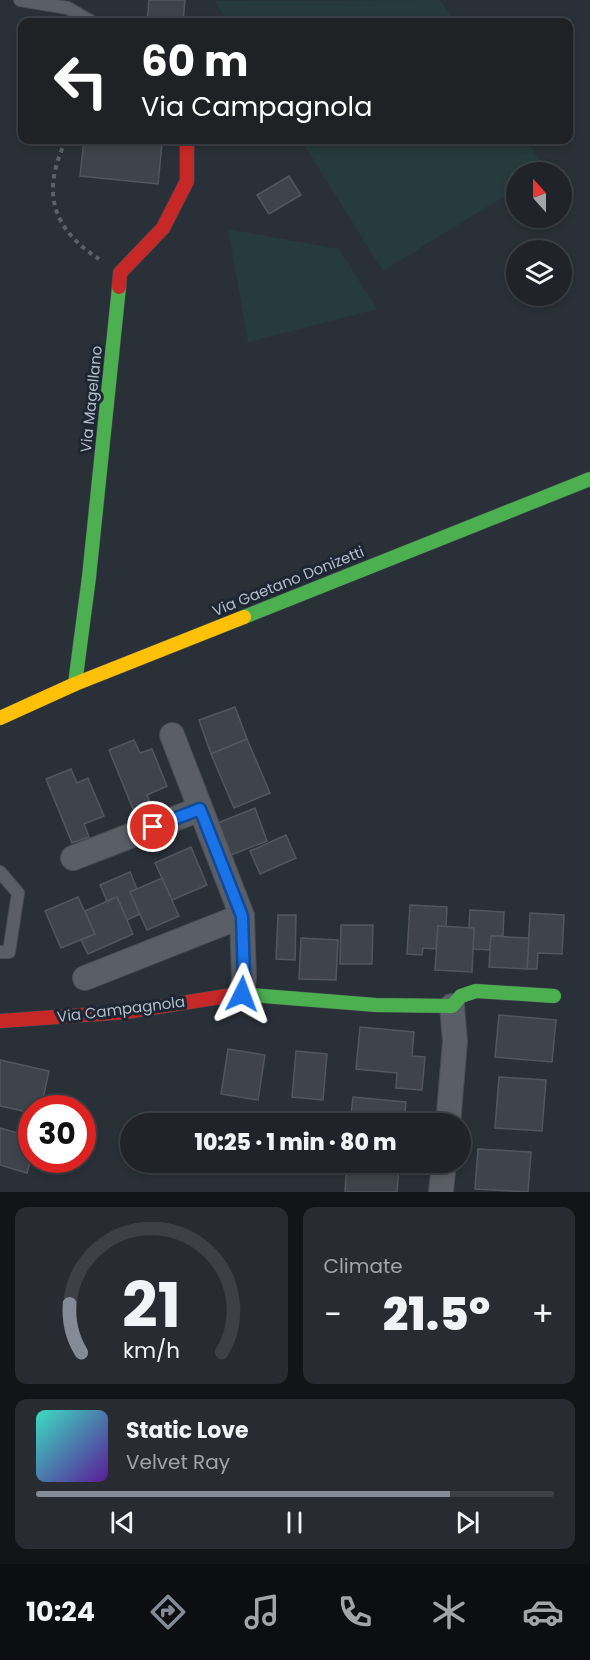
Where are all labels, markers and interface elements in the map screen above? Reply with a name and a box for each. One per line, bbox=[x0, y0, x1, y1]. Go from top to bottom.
text: 60 m bbox=[141, 32, 249, 91]
icon: left bbox=[42, 42, 120, 120]
text: Via Campagnola bbox=[141, 88, 372, 125]
north arrow bbox=[506, 162, 572, 228]
map controls bbox=[506, 162, 572, 306]
button: layers bbox=[506, 240, 572, 306]
street label: Via Magellano bbox=[75, 345, 107, 453]
street label: Via Gaetano Donizetti bbox=[209, 541, 367, 621]
pin bbox=[127, 801, 178, 852]
icon: arrive bbox=[136, 810, 169, 843]
position arrow bbox=[210, 962, 274, 1026]
street label: Via Campagnola bbox=[56, 991, 186, 1027]
speed limit sign: 30 bbox=[18, 1095, 96, 1173]
text: 10:25 · 1 min · 80 m bbox=[194, 1127, 397, 1158]
text: Climate bbox=[324, 1252, 403, 1280]
text: 21 bbox=[122, 1261, 181, 1349]
text: 21.5° bbox=[383, 1283, 490, 1346]
text: − bbox=[324, 1291, 342, 1338]
text: + bbox=[531, 1291, 554, 1338]
text: km/h bbox=[123, 1335, 180, 1366]
text: Static Love bbox=[126, 1415, 249, 1446]
text: Velvet Ray bbox=[126, 1448, 230, 1476]
icon: previous bbox=[106, 1506, 139, 1539]
icon: pause bbox=[278, 1506, 311, 1539]
icon: next bbox=[451, 1506, 484, 1539]
icon: directions bbox=[147, 1591, 189, 1633]
icon: music bbox=[241, 1591, 283, 1633]
icon: phone bbox=[334, 1591, 376, 1633]
icon: climate bbox=[428, 1591, 470, 1633]
icon: car bbox=[522, 1591, 564, 1633]
text: 10:24 bbox=[26, 1593, 95, 1630]

